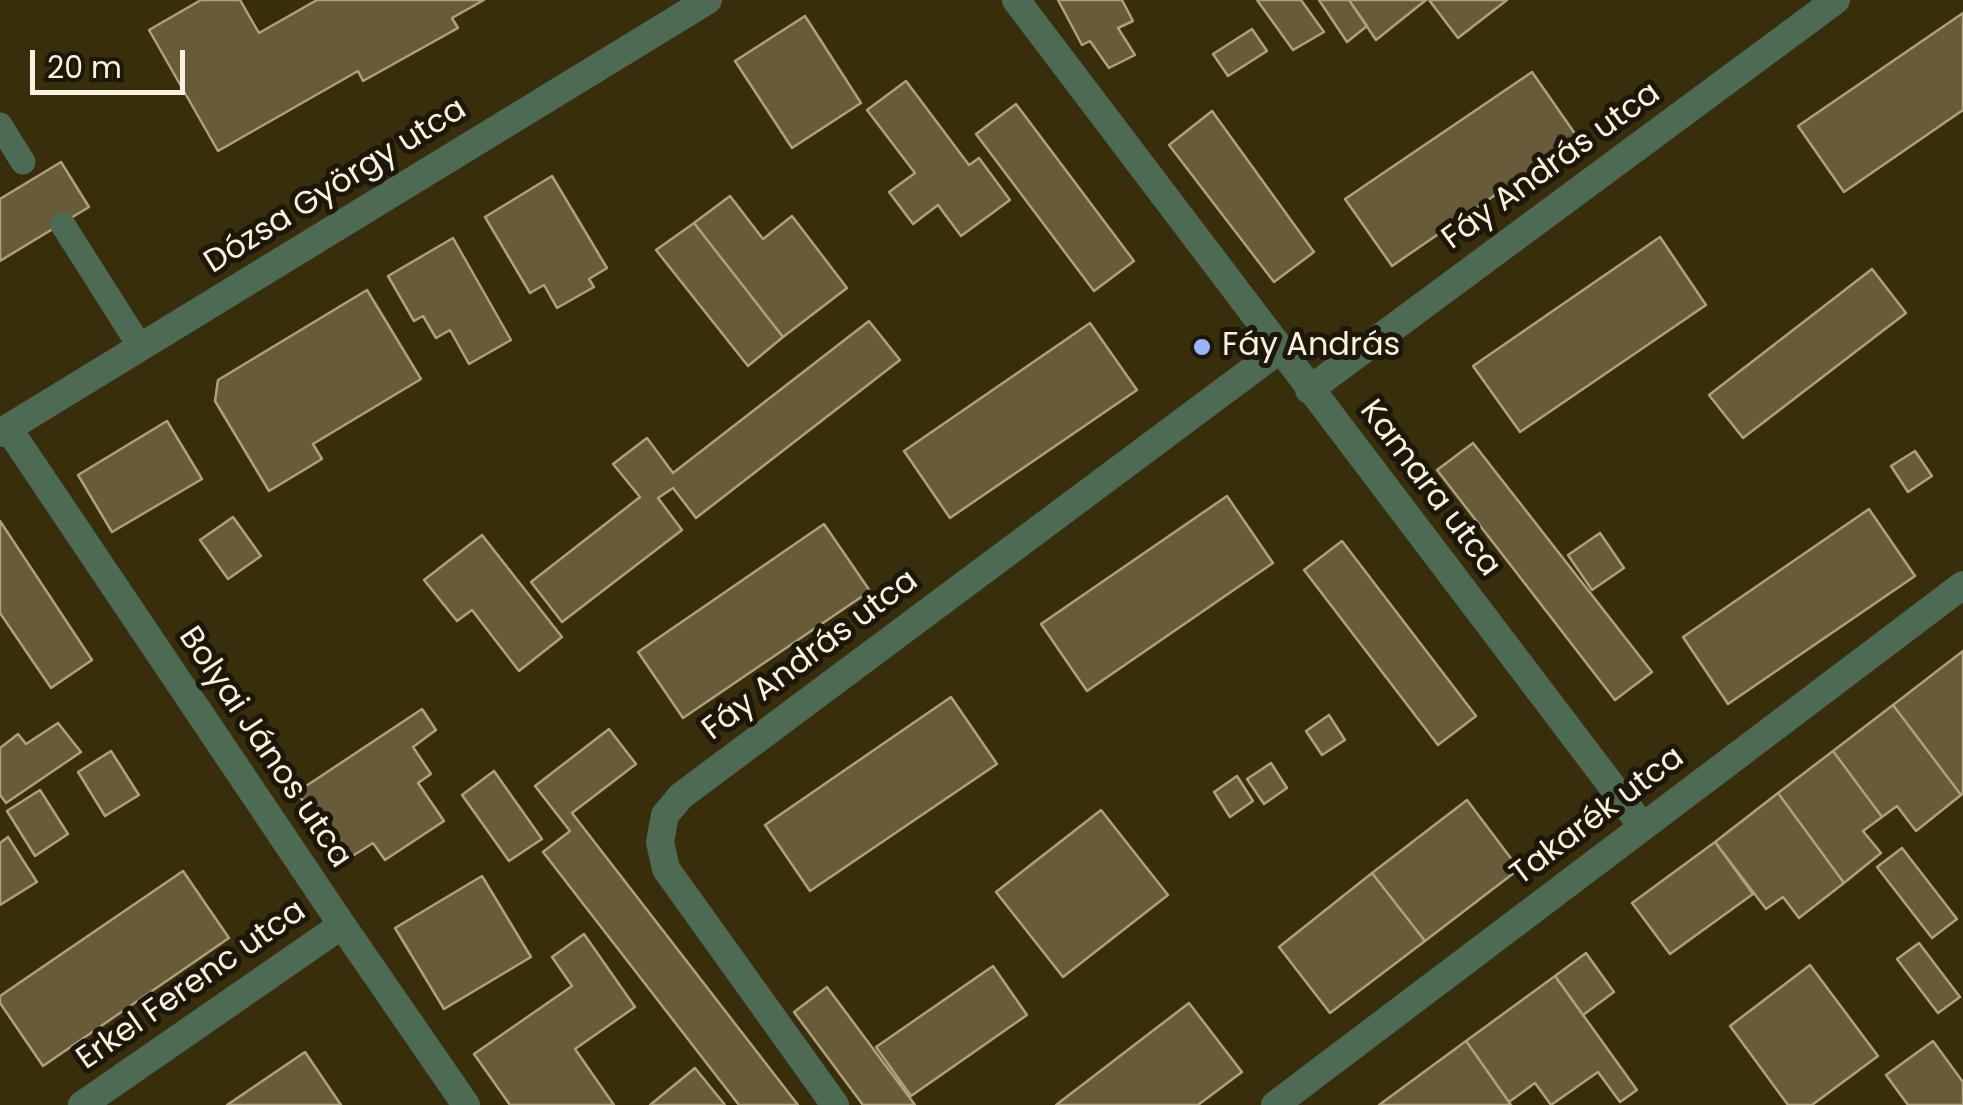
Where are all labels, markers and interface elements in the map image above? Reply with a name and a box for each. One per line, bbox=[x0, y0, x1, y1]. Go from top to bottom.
scale bar bbox=[35, 30, 190, 92]
text: 20 m bbox=[47, 46, 122, 89]
street label: Fáy András utca bbox=[1436, 75, 1668, 259]
street label: Dózsa György utca bbox=[198, 91, 474, 283]
place label: Fáy András bbox=[1222, 328, 1400, 366]
marker: Fáy András bbox=[1191, 336, 1213, 358]
street label: Kamara utca bbox=[1350, 393, 1508, 585]
street label: Fáy András utca bbox=[696, 562, 926, 750]
street label: Bolyai János utca bbox=[169, 620, 359, 876]
street label: Takarék utca bbox=[1504, 739, 1692, 895]
street label: Erkel Ferenc utca bbox=[70, 893, 314, 1079]

